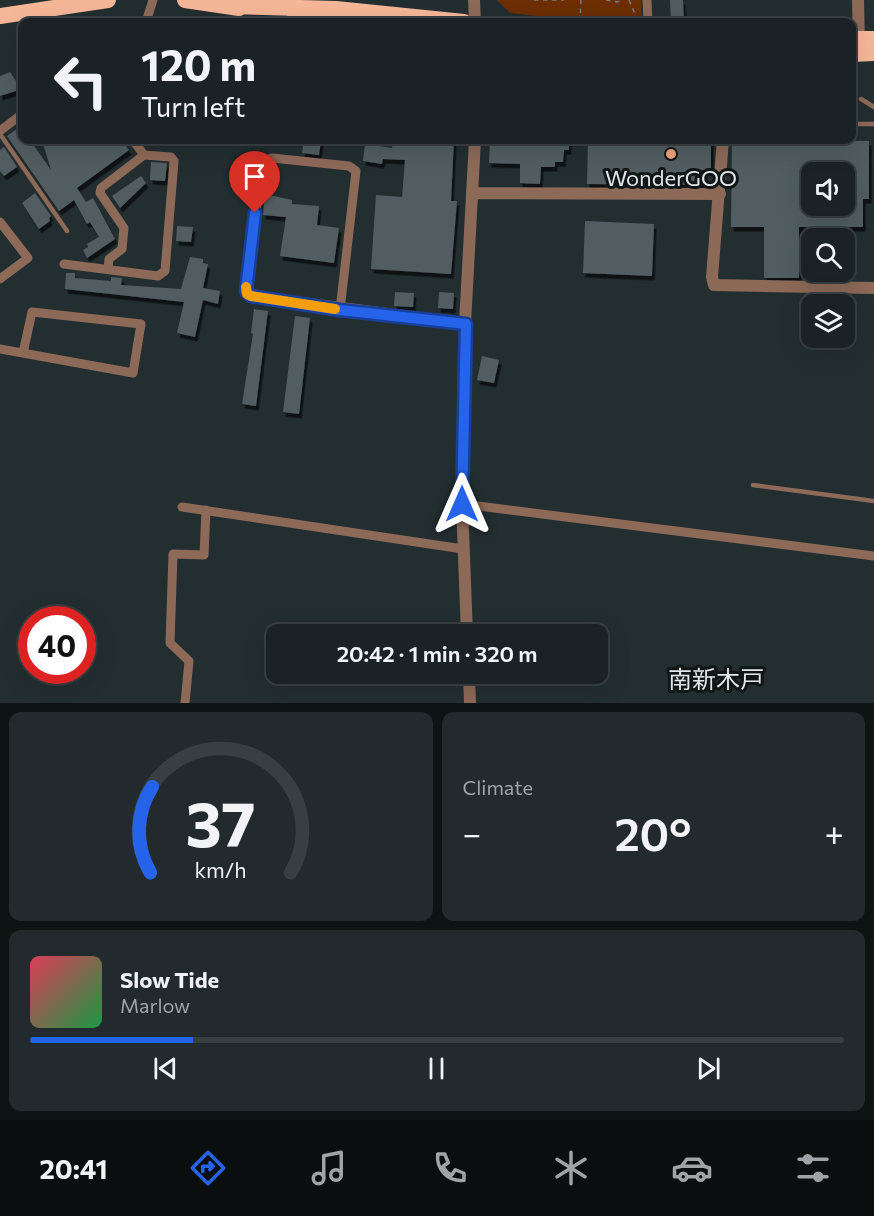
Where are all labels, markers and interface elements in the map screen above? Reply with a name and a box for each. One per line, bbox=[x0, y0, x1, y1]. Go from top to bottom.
text: 120 m bbox=[141, 38, 256, 90]
icon: left bbox=[42, 42, 120, 120]
text: Turn left bbox=[141, 90, 245, 123]
marker: WonderGOO bbox=[664, 147, 678, 161]
pin bbox=[229, 151, 280, 213]
icon: arrive bbox=[238, 160, 271, 193]
map controls bbox=[801, 162, 855, 348]
button: sound bbox=[801, 162, 855, 216]
place label: WonderGOO bbox=[605, 164, 737, 191]
button: search bbox=[801, 228, 855, 282]
button: layers bbox=[801, 294, 855, 348]
position arrow bbox=[430, 472, 494, 536]
speed limit sign: 40 bbox=[18, 606, 96, 684]
text: 20:42 · 1 min · 320 m bbox=[337, 640, 537, 667]
district label: 南新木戸 bbox=[668, 664, 764, 693]
text: Climate bbox=[463, 775, 533, 799]
text: 37 bbox=[186, 784, 256, 860]
text: 20° bbox=[614, 805, 691, 860]
text: − bbox=[463, 812, 481, 853]
text: + bbox=[825, 812, 844, 853]
text: km/h bbox=[195, 857, 247, 883]
text: Slow Tide bbox=[120, 966, 219, 993]
text: Marlow bbox=[120, 993, 190, 1017]
icon: previous bbox=[149, 1052, 182, 1085]
icon: pause bbox=[420, 1052, 453, 1085]
icon: next bbox=[692, 1052, 725, 1085]
icon: directions bbox=[187, 1147, 229, 1189]
icon: music bbox=[308, 1147, 350, 1189]
icon: phone bbox=[429, 1147, 471, 1189]
icon: climate bbox=[550, 1147, 592, 1189]
icon: car bbox=[671, 1147, 713, 1189]
icon: filters bbox=[792, 1147, 834, 1189]
text: 20:41 bbox=[40, 1152, 108, 1185]

